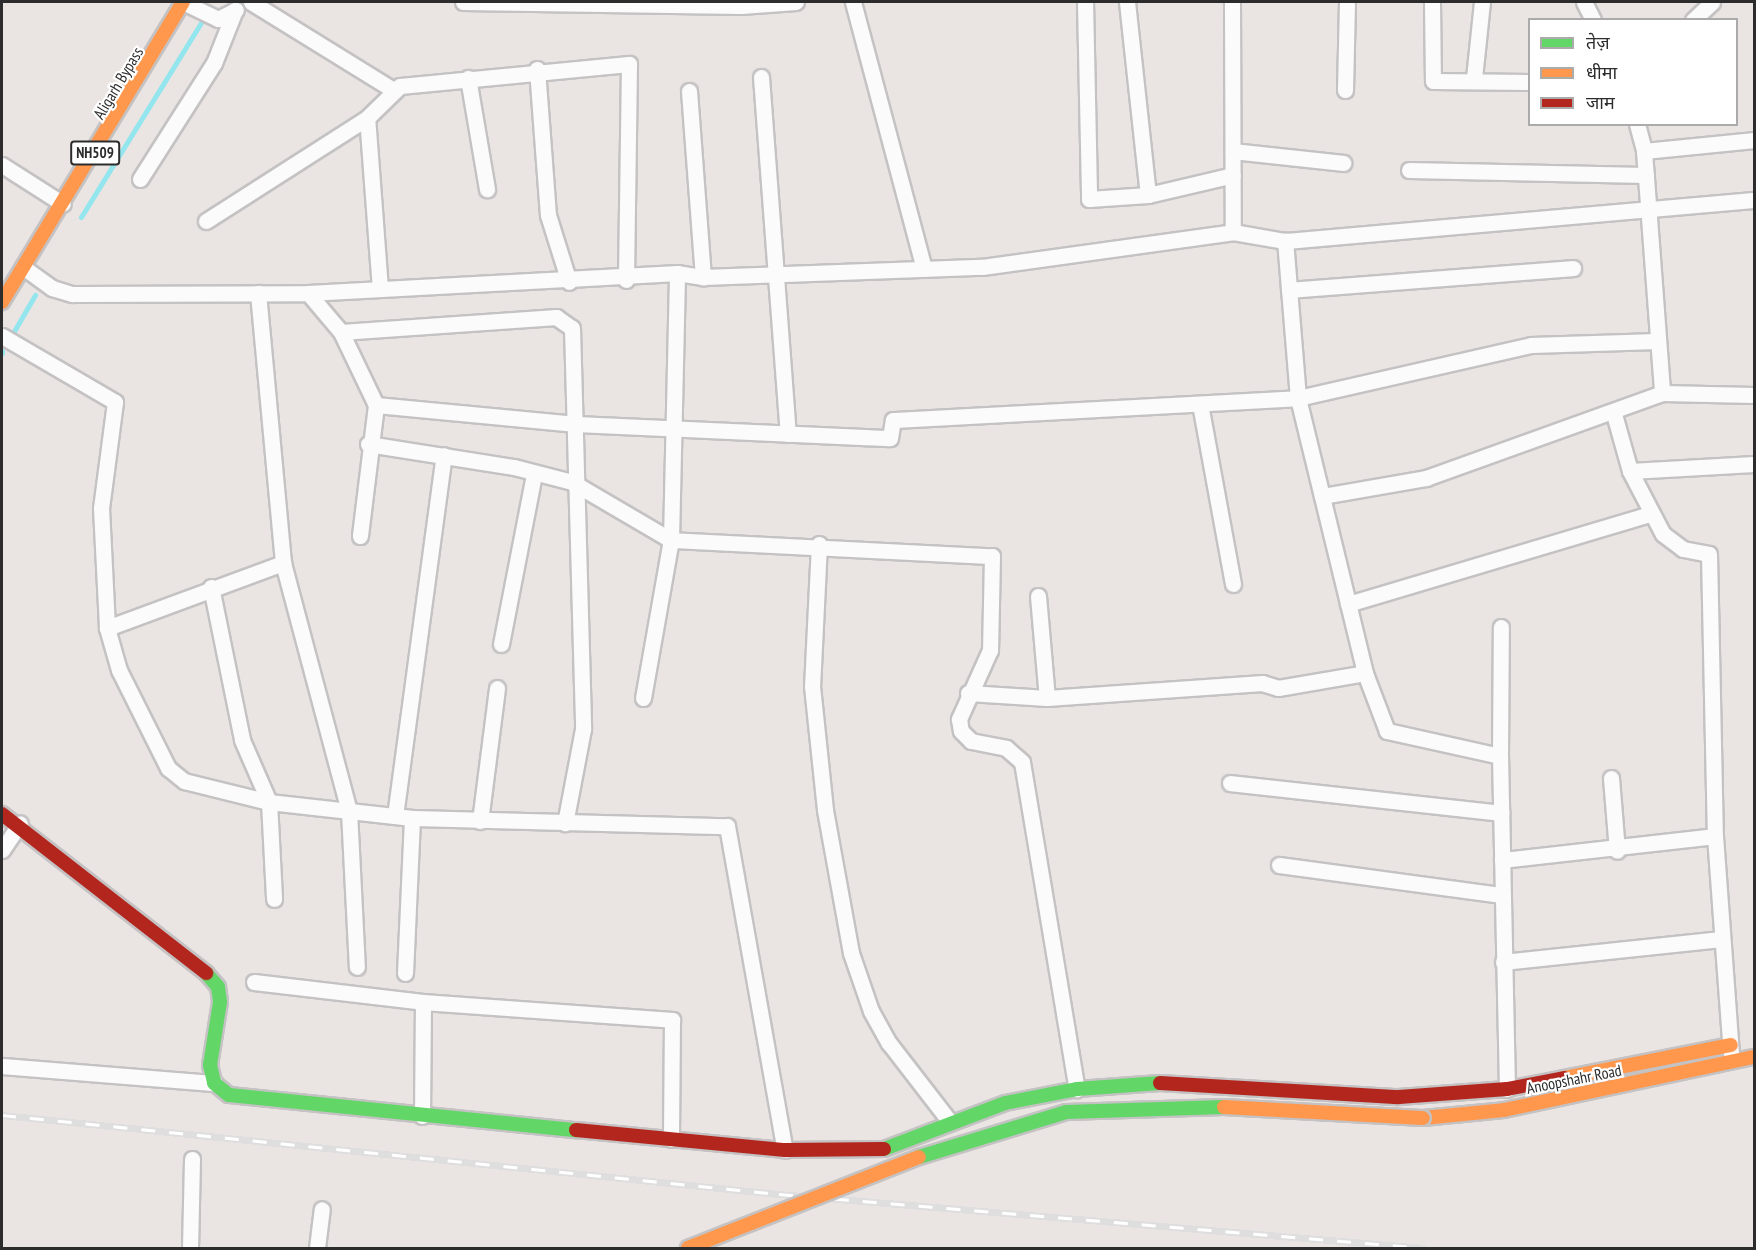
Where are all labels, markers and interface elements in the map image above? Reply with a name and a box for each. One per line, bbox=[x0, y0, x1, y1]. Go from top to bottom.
legend bbox=[1528, 18, 1738, 126]
text: तेज़ bbox=[1586, 31, 1610, 54]
street label: Aligarh Bypass bbox=[89, 44, 147, 122]
text: धीमा bbox=[1586, 61, 1617, 84]
text: जाम bbox=[1586, 91, 1615, 114]
road number: NH509 bbox=[70, 141, 121, 165]
street label: Anoopshahr Road bbox=[1525, 1060, 1623, 1098]

